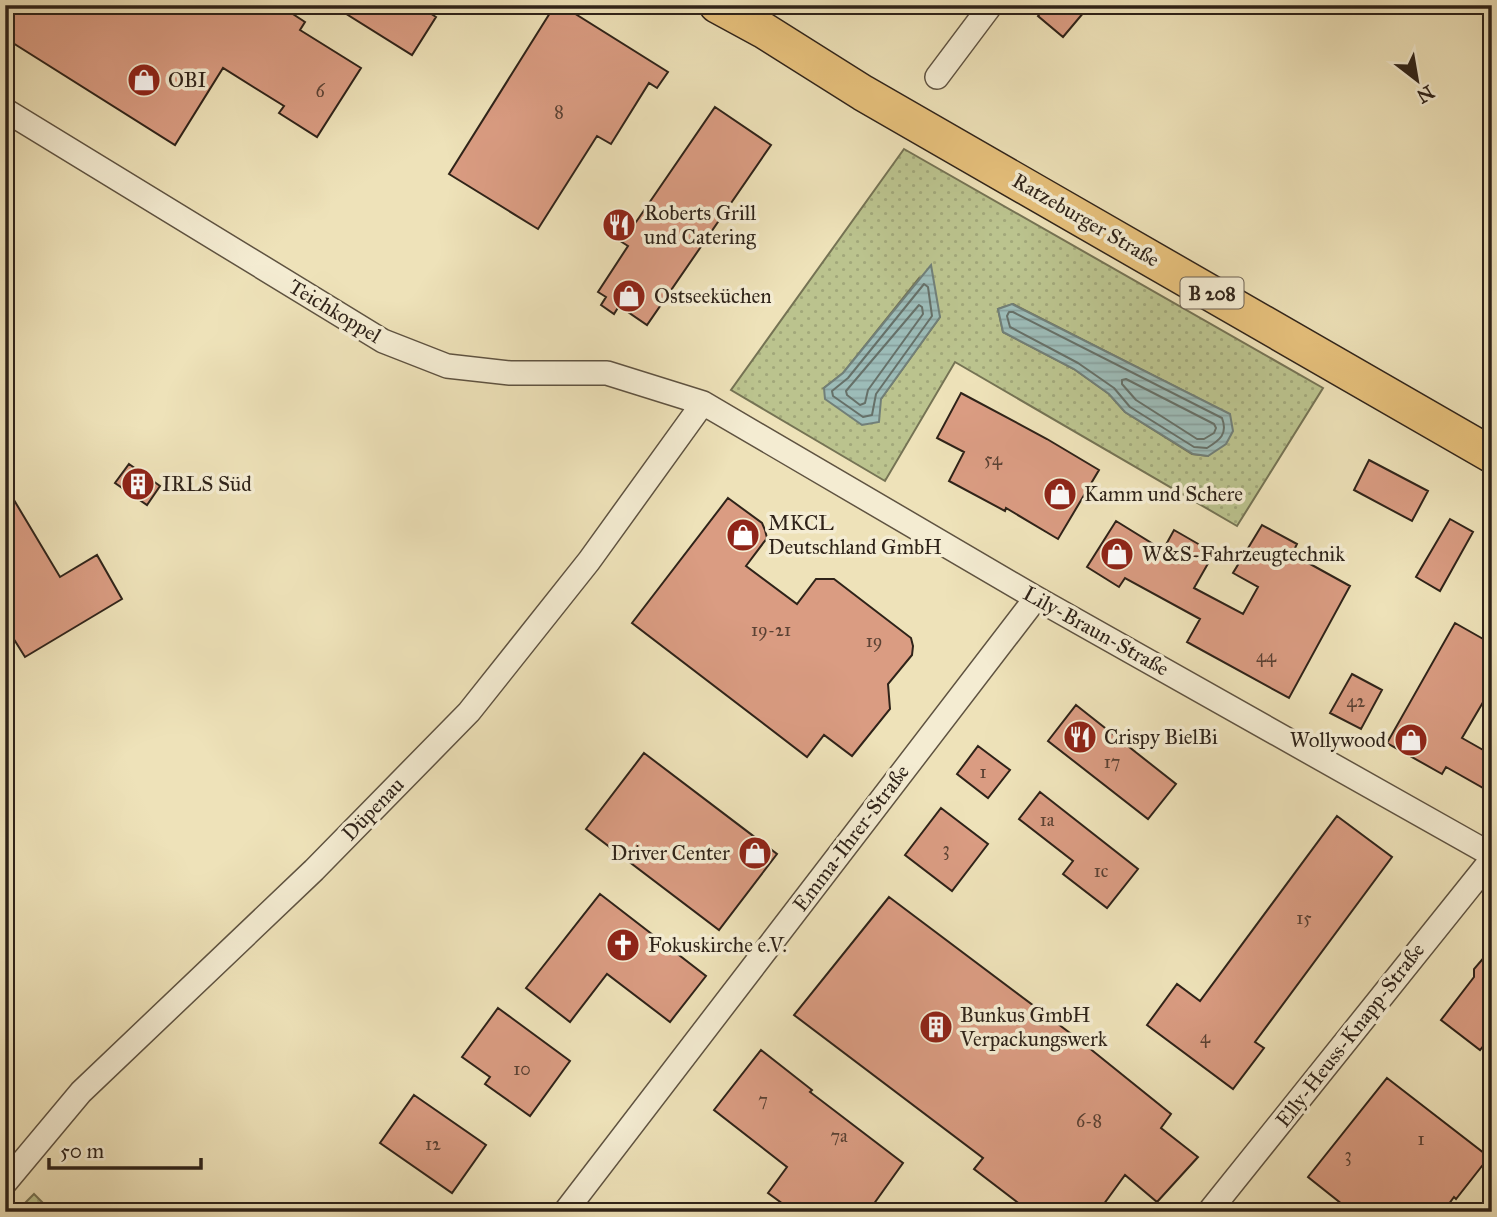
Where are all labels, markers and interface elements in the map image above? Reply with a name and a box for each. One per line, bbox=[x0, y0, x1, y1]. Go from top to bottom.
north arrow bbox=[1382, 46, 1452, 116]
shop icon: OBI bbox=[125, 61, 163, 99]
place label: OBI bbox=[168, 67, 207, 93]
house number: 6 bbox=[315, 80, 325, 102]
text: N bbox=[1413, 80, 1438, 108]
house number: 8 bbox=[554, 101, 564, 123]
street label: Ratzeburger Straße bbox=[1008, 167, 1164, 273]
place label: Roberts Grill und Catering bbox=[644, 200, 756, 250]
restaurant icon: Roberts Grill und Catering bbox=[600, 206, 638, 244]
street label: Teichkoppel bbox=[284, 273, 386, 349]
shop icon: Ostseeküchen bbox=[610, 277, 648, 315]
road number: B 208 bbox=[1180, 278, 1244, 308]
place label: Ostseeküchen bbox=[654, 283, 772, 309]
house number: 54 bbox=[984, 448, 1003, 470]
building icon: IRLS Süd bbox=[119, 465, 157, 503]
place label: IRLS Süd bbox=[162, 471, 252, 497]
shop icon: Kamm und Schere bbox=[1041, 475, 1079, 513]
place label: Kamm und Schere bbox=[1084, 481, 1243, 507]
place label: MKCL Deutschland GmbH bbox=[768, 510, 942, 560]
shop icon: MKCL Deutschland GmbH bbox=[724, 516, 762, 554]
shop icon: W&S-Fahrzeugtechnik bbox=[1098, 535, 1136, 573]
place label: W&S-Fahrzeugtechnik bbox=[1142, 541, 1345, 567]
street label: Lily-Braun-Straße bbox=[1019, 580, 1174, 682]
house number: 19-21 bbox=[751, 619, 791, 641]
house number: 19 bbox=[866, 630, 882, 652]
house number: 44 bbox=[1256, 645, 1277, 667]
house number: 42 bbox=[1347, 690, 1366, 712]
restaurant icon: Crispy BielBi bbox=[1061, 718, 1099, 756]
shop icon: Wollywood bbox=[1392, 721, 1430, 759]
place label: Crispy BielBi bbox=[1104, 724, 1218, 750]
place label: Wollywood bbox=[1290, 727, 1386, 753]
house number: 17 bbox=[1104, 751, 1120, 773]
street label: Emma-Ihrer-Straße bbox=[787, 759, 915, 917]
house number: 1 bbox=[979, 761, 987, 783]
street label: Düpenau bbox=[336, 772, 410, 846]
house number: 1a bbox=[1040, 809, 1055, 831]
shop icon: Driver Center bbox=[736, 834, 774, 872]
house number: 3 bbox=[942, 838, 950, 860]
place label: Driver Center bbox=[611, 840, 730, 866]
house number: 1c bbox=[1094, 860, 1109, 882]
house number: 15 bbox=[1296, 907, 1312, 929]
church icon: Fokuskirche e.V. bbox=[604, 926, 642, 964]
place label: Fokuskirche e.V. bbox=[648, 932, 787, 958]
street label: Elly-Heuss-Knapp-Straße bbox=[1270, 937, 1430, 1132]
place label: Bunkus GmbH Verpackungswerk bbox=[959, 1002, 1108, 1052]
building icon: Bunkus GmbH Verpackungswerk bbox=[917, 1008, 955, 1046]
house number: 4 bbox=[1200, 1026, 1211, 1048]
house number: 10 bbox=[513, 1058, 531, 1080]
house number: 7 bbox=[758, 1089, 768, 1111]
house number: 6-8 bbox=[1076, 1110, 1102, 1132]
house number: 7a bbox=[830, 1125, 848, 1147]
scale bar bbox=[49, 1126, 201, 1170]
house number: 1 bbox=[1417, 1128, 1425, 1150]
house number: 12 bbox=[425, 1133, 441, 1155]
text: 50 m bbox=[60, 1138, 105, 1164]
house number: 3 bbox=[1344, 1144, 1352, 1166]

